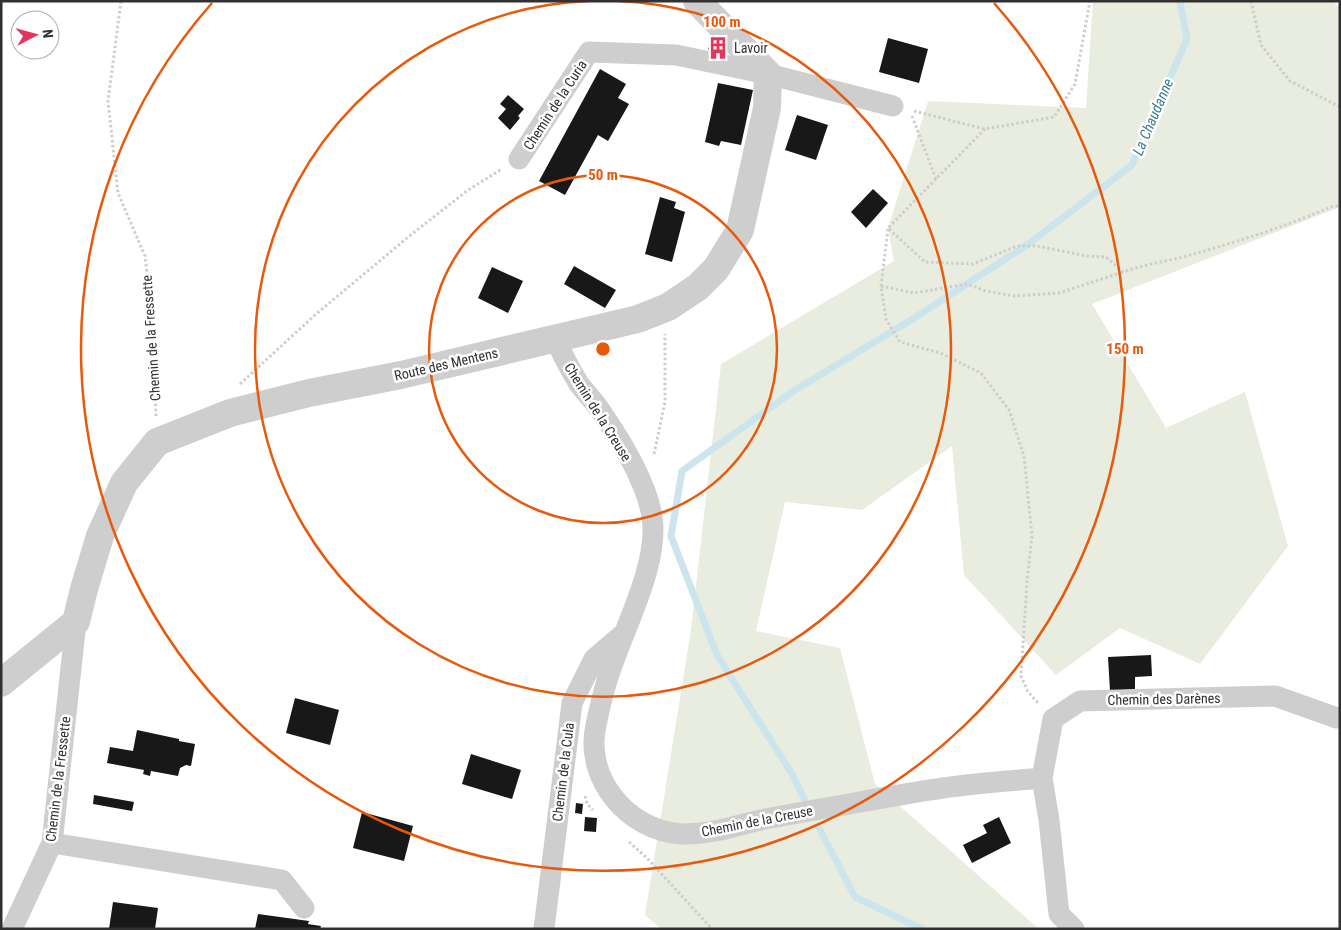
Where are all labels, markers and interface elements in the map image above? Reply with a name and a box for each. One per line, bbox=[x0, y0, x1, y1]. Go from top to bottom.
north arrow bbox=[10, 10, 60, 60]
text: 100 m bbox=[703, 13, 741, 31]
text: N bbox=[40, 29, 56, 39]
building icon: Lavoir bbox=[705, 35, 731, 61]
place label: Lavoir bbox=[734, 40, 768, 56]
street label: Chemin de la Curia bbox=[520, 57, 590, 153]
water label: La Chaudanne bbox=[1129, 76, 1177, 158]
text: 50 m bbox=[588, 166, 618, 184]
street label: Chemin de la Fressette bbox=[139, 274, 163, 402]
centre of rings bbox=[594, 340, 612, 358]
text: 150 m bbox=[1106, 340, 1144, 358]
street label: Route des Mentens bbox=[393, 344, 499, 384]
street label: Chemin de la Creuse bbox=[561, 360, 635, 465]
street label: Chemin des Darènes bbox=[1107, 690, 1221, 708]
street label: Chemin de la Fressette bbox=[42, 715, 74, 843]
street label: Chemin de la Cula bbox=[549, 722, 577, 822]
street label: Chemin de la Creuse bbox=[700, 802, 815, 840]

